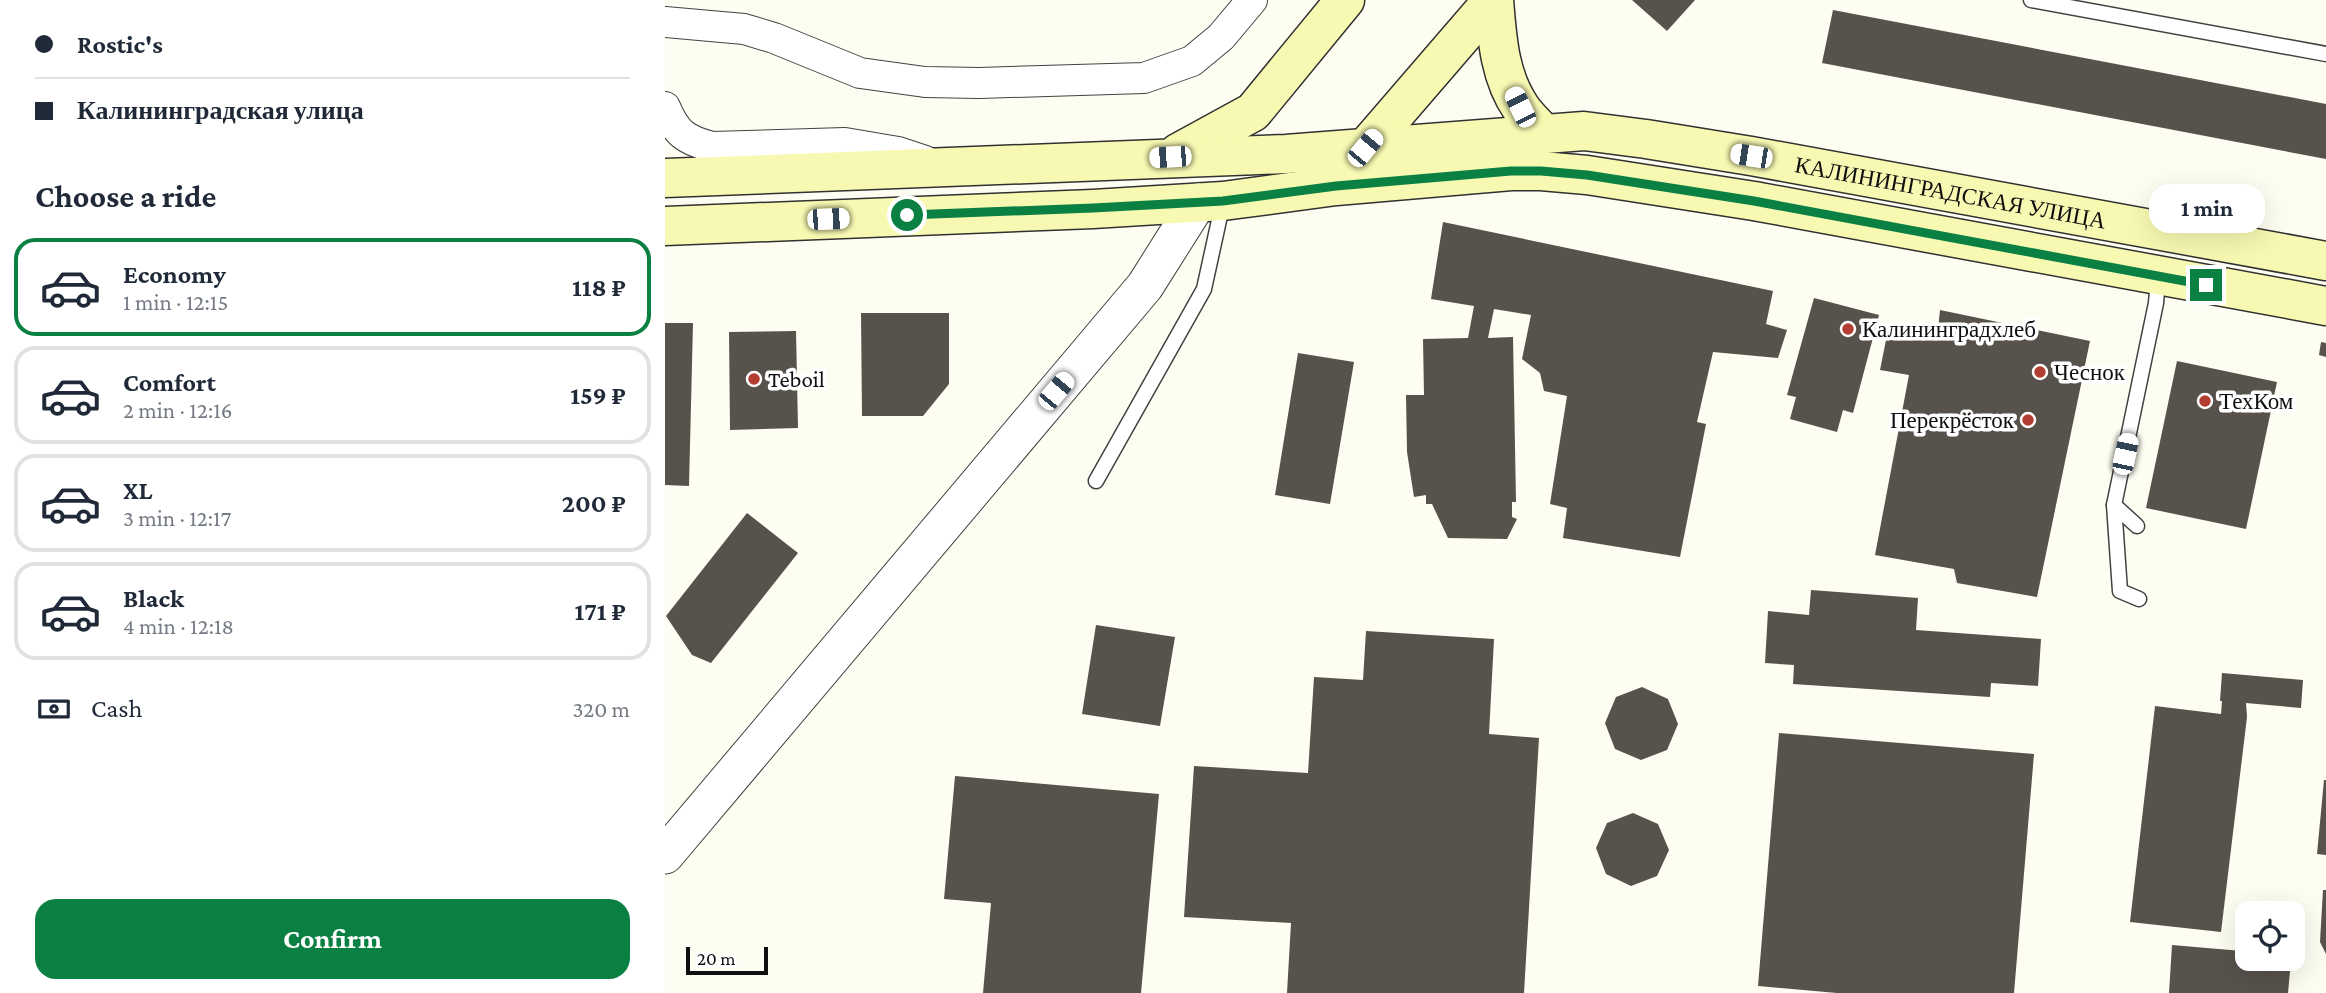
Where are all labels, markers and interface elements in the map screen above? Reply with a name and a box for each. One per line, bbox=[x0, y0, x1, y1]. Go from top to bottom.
text: Rostic's bbox=[77, 30, 163, 59]
car bbox=[1502, 84, 1539, 130]
text: Калининградская улица bbox=[77, 96, 364, 125]
car bbox=[1344, 125, 1387, 171]
car bbox=[1729, 142, 1774, 170]
car bbox=[1149, 145, 1192, 169]
street label: КАЛИНИНГРАДСКАЯ УЛИЦА bbox=[1793, 151, 2108, 234]
text: Choose a ride bbox=[35, 178, 216, 214]
callout: 1 min bbox=[2148, 184, 2264, 232]
text: 1 min bbox=[2181, 195, 2233, 221]
route start bbox=[891, 199, 923, 231]
car bbox=[807, 208, 850, 230]
icon: car bbox=[39, 256, 102, 319]
text: Economy bbox=[123, 260, 226, 289]
route end bbox=[2190, 269, 2222, 301]
text: 118 ₽ bbox=[572, 273, 626, 302]
text: 1 min · 12:15 bbox=[123, 289, 228, 315]
place label: Калининградхлеб bbox=[1862, 316, 2036, 342]
marker: Калининградхлеб bbox=[1840, 321, 1856, 337]
place label: Чеснок bbox=[2054, 359, 2126, 385]
icon: car bbox=[39, 364, 102, 427]
marker: Чеснок bbox=[2032, 364, 2048, 380]
place label: Teboil bbox=[768, 366, 825, 392]
text: Comfort bbox=[123, 368, 216, 397]
car bbox=[1035, 368, 1078, 414]
marker: Teboil bbox=[746, 371, 762, 387]
text: 159 ₽ bbox=[570, 381, 626, 410]
place label: ТехКом bbox=[2219, 388, 2294, 414]
marker: ТехКом bbox=[2197, 393, 2213, 409]
text: 2 min · 12:16 bbox=[123, 397, 232, 423]
place label: Перекрёсток bbox=[1890, 407, 2015, 433]
marker: Перекрёсток bbox=[2020, 412, 2036, 428]
car bbox=[2111, 431, 2140, 477]
icon: car bbox=[39, 472, 102, 535]
text: XL bbox=[123, 476, 152, 505]
text: 200 ₽ bbox=[562, 489, 626, 518]
text: 3 min · 12:17 bbox=[123, 505, 231, 531]
icon: car bbox=[39, 580, 102, 643]
text: Black bbox=[123, 584, 184, 613]
text: 171 ₽ bbox=[575, 597, 626, 626]
text: 4 min · 12:18 bbox=[123, 613, 234, 639]
icon: cash bbox=[35, 690, 73, 728]
text: Cash bbox=[91, 694, 142, 723]
text: 320 m bbox=[572, 696, 630, 722]
button: Confirm bbox=[35, 899, 630, 979]
map controls bbox=[2235, 901, 2305, 971]
button: locate bbox=[2235, 901, 2305, 971]
scale bar bbox=[686, 944, 768, 976]
text: 20 m bbox=[697, 948, 736, 969]

